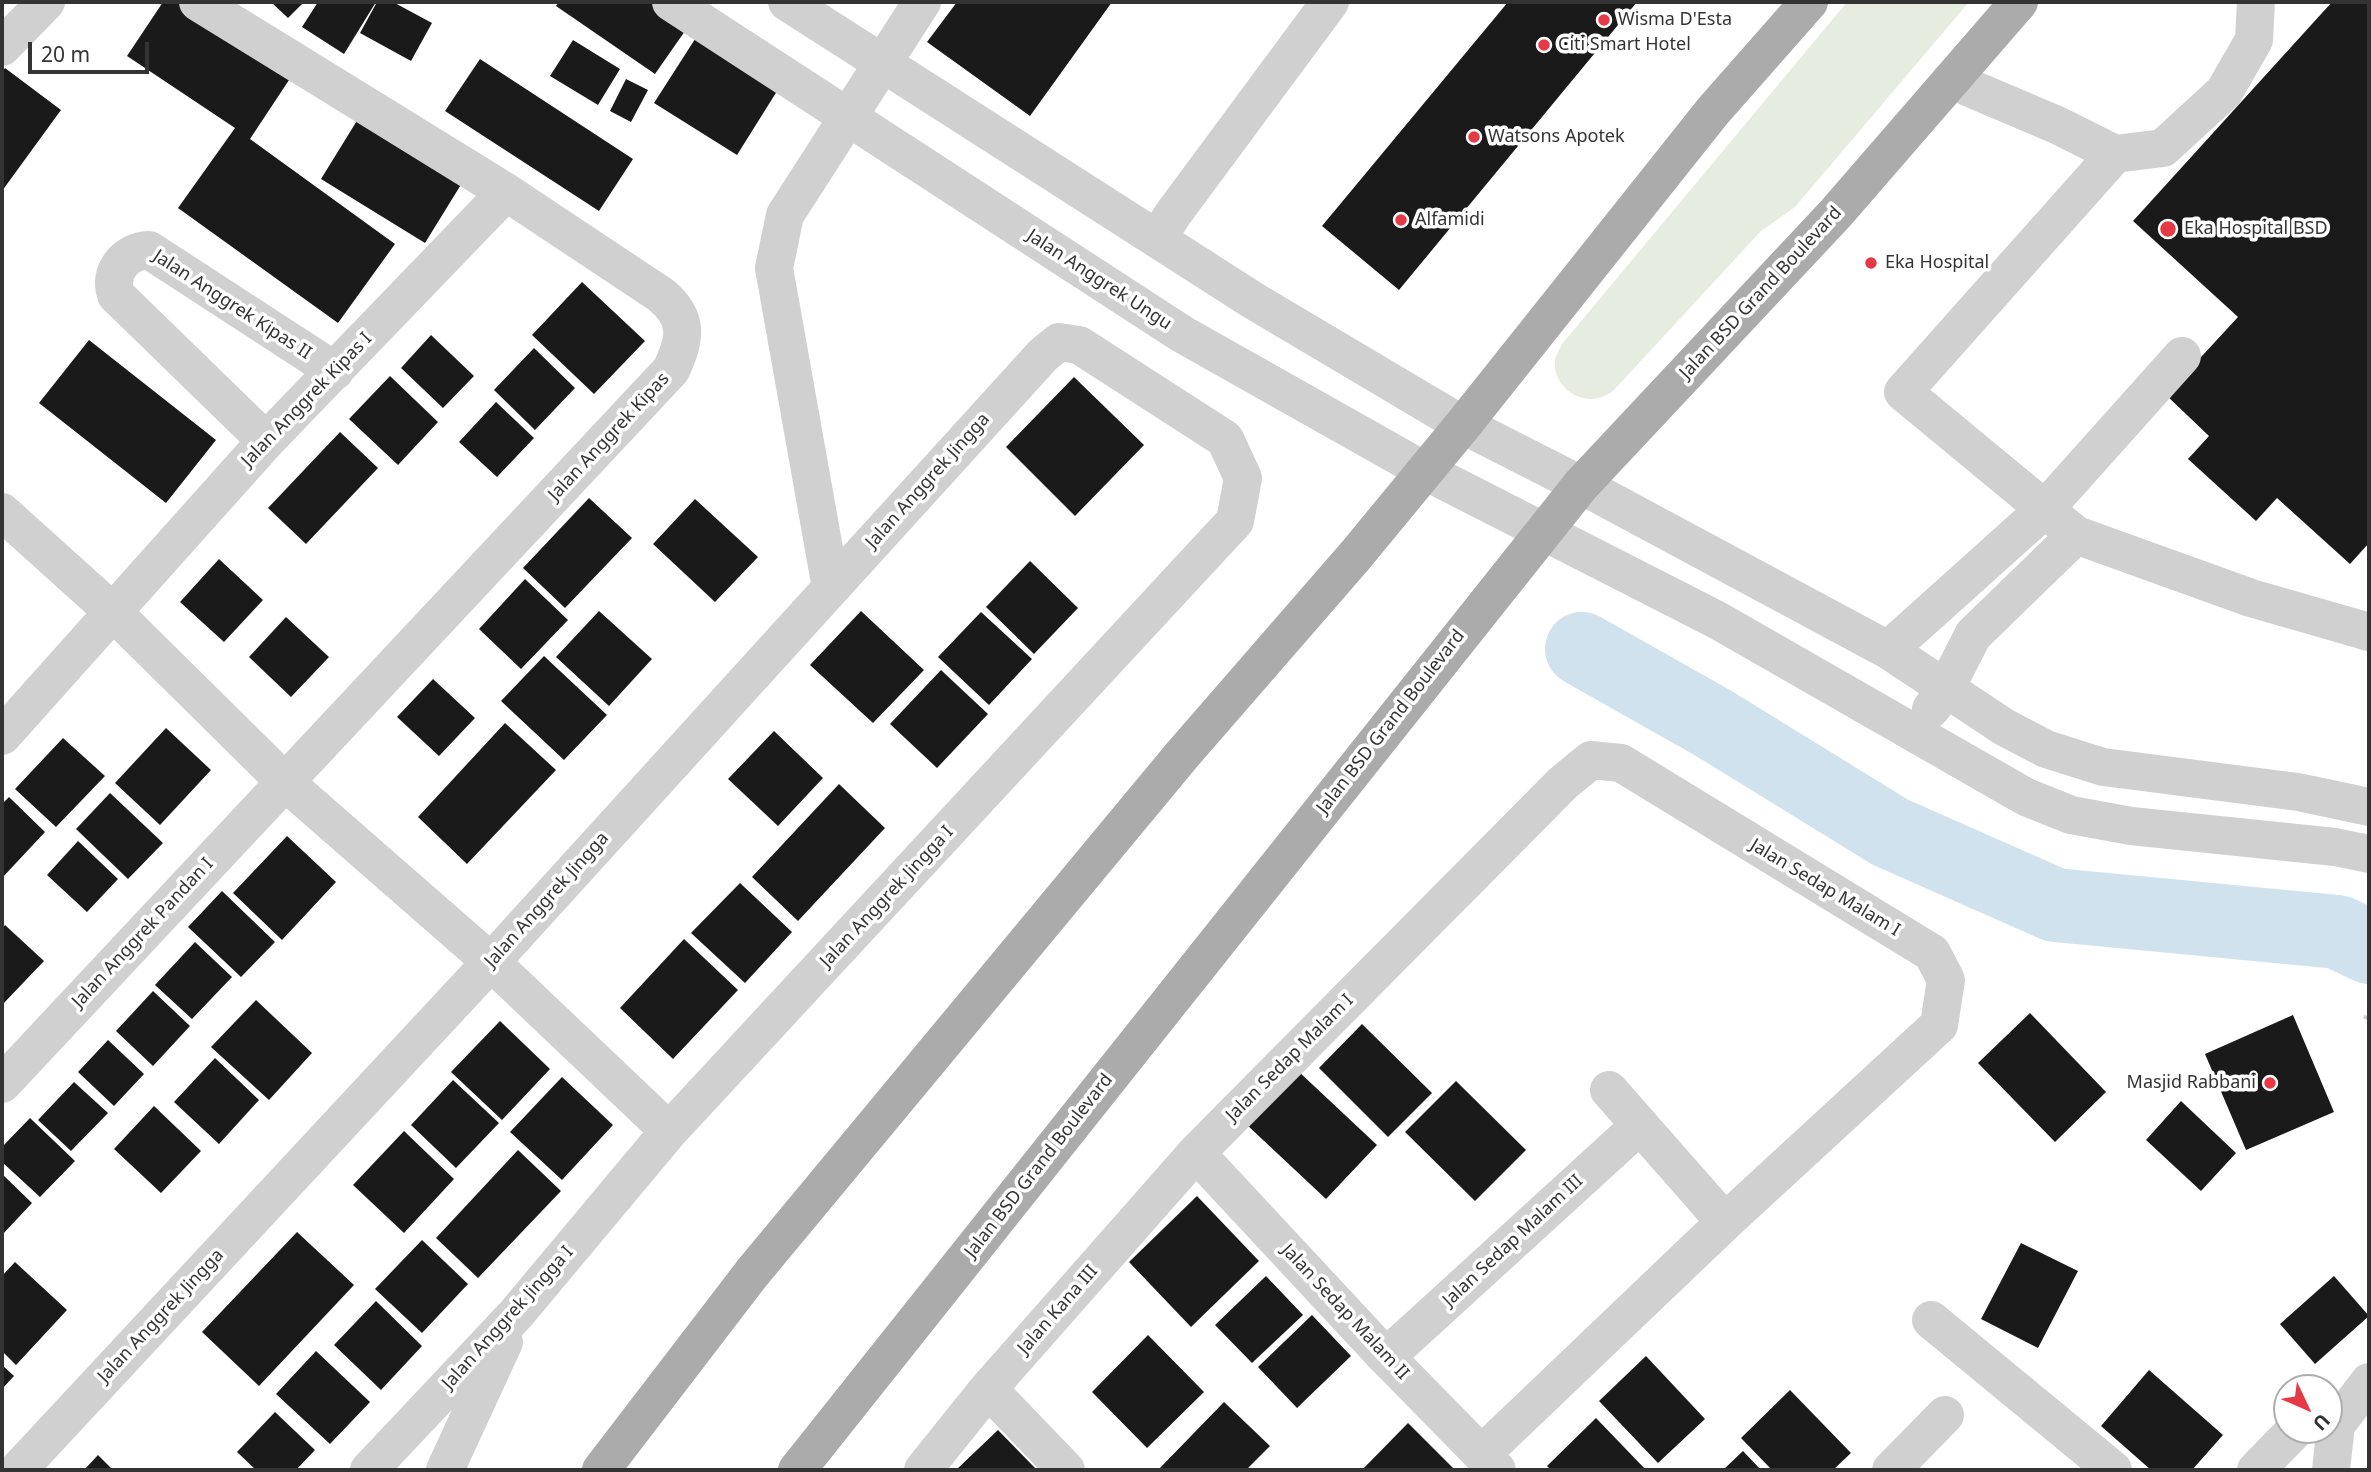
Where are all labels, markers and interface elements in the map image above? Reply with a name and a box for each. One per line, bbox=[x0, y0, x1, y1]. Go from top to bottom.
place label: Wisma D'Esta bbox=[1618, 9, 1732, 31]
marker: Wisma D'Esta bbox=[1596, 12, 1612, 28]
scale bar bbox=[32, 28, 152, 72]
place label: Citi Smart Hotel bbox=[1558, 34, 1691, 56]
marker: Citi Smart Hotel bbox=[1536, 37, 1552, 53]
text: 20 m bbox=[41, 40, 90, 68]
place label: Watsons Apotek bbox=[1488, 126, 1625, 148]
marker: Watsons Apotek bbox=[1466, 129, 1482, 145]
street label: Jalan BSD Grand Boulevard bbox=[1675, 202, 1847, 384]
place label: Alfamidi bbox=[1415, 209, 1485, 231]
marker: Alfamidi bbox=[1393, 212, 1409, 228]
place label: Eka Hospital BSD bbox=[2184, 218, 2328, 240]
marker: Eka Hospital BSD bbox=[2158, 219, 2178, 239]
street label: Jalan Anggrek Ungu bbox=[1023, 225, 1175, 335]
street label: Jalan Anggrek Kipas II bbox=[149, 246, 315, 364]
place label: Eka Hospital bbox=[1885, 252, 1989, 274]
marker: Eka Hospital bbox=[1863, 255, 1879, 271]
street label: Jalan Anggrek Kipas I bbox=[237, 328, 377, 472]
street label: Jalan Anggrek Kipas bbox=[544, 368, 674, 506]
street label: Jalan Anggrek Jingga bbox=[862, 409, 994, 553]
street label: Jalan BSD Grand Boulevard bbox=[1312, 626, 1470, 818]
street label: Jalan Anggrek Jingga I bbox=[816, 822, 958, 972]
street label: Jalan Anggrek Jingga bbox=[481, 828, 613, 972]
street label: Jalan Sedap Malam I bbox=[1746, 835, 1904, 941]
street label: Jalan Anggrek Pandan I bbox=[68, 854, 218, 1012]
street label: Jalan Sedap Malam I bbox=[1222, 990, 1358, 1126]
street label: Jalan BSD Grand Boulevard bbox=[960, 1070, 1118, 1262]
place label: Masjid Rabbani bbox=[2127, 1072, 2256, 1094]
marker: Masjid Rabbani bbox=[2262, 1075, 2278, 1091]
street label: Jalan Sedap Malam III bbox=[1439, 1171, 1587, 1311]
street label: Jalan Sedap Malam II bbox=[1277, 1240, 1413, 1384]
street label: Jalan Anggrek Jingga I bbox=[438, 1242, 578, 1394]
street label: Jalan Anggrek Jingga bbox=[94, 1245, 228, 1387]
street label: Jalan Kana III bbox=[1013, 1261, 1103, 1359]
north arrow bbox=[2273, 1374, 2343, 1444]
text: U bbox=[2307, 1408, 2336, 1436]

